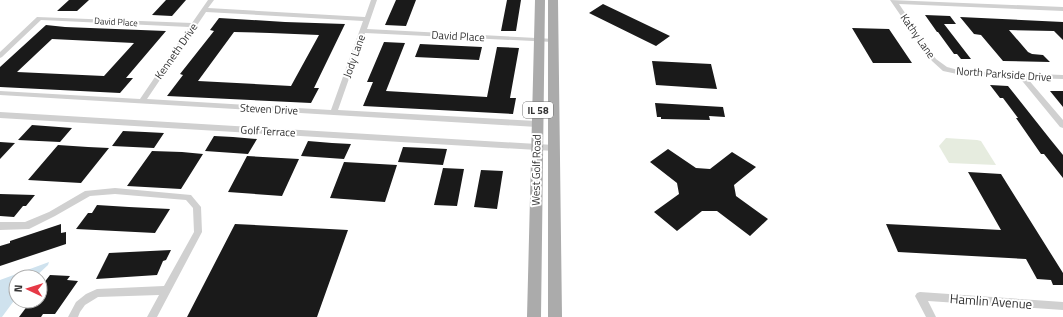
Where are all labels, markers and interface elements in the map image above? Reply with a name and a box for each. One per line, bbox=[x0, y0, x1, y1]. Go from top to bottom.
street label: Kathy Lane bbox=[897, 10, 940, 62]
street label: David Place bbox=[94, 14, 139, 29]
street label: Kenneth Drive bbox=[151, 19, 202, 82]
street label: David Place bbox=[431, 27, 485, 45]
street label: Jody Lane bbox=[339, 32, 369, 80]
street label: North Parkside Drive bbox=[956, 63, 1053, 85]
street label: Steven Drive bbox=[239, 99, 299, 119]
road number: IL 58 bbox=[523, 102, 553, 118]
street label: Golf Terrace bbox=[240, 122, 296, 140]
street label: West Golf Road bbox=[527, 134, 545, 206]
north arrow bbox=[8, 269, 48, 309]
text: N bbox=[10, 284, 26, 293]
street label: Hamlin Avenue bbox=[949, 288, 1033, 314]

